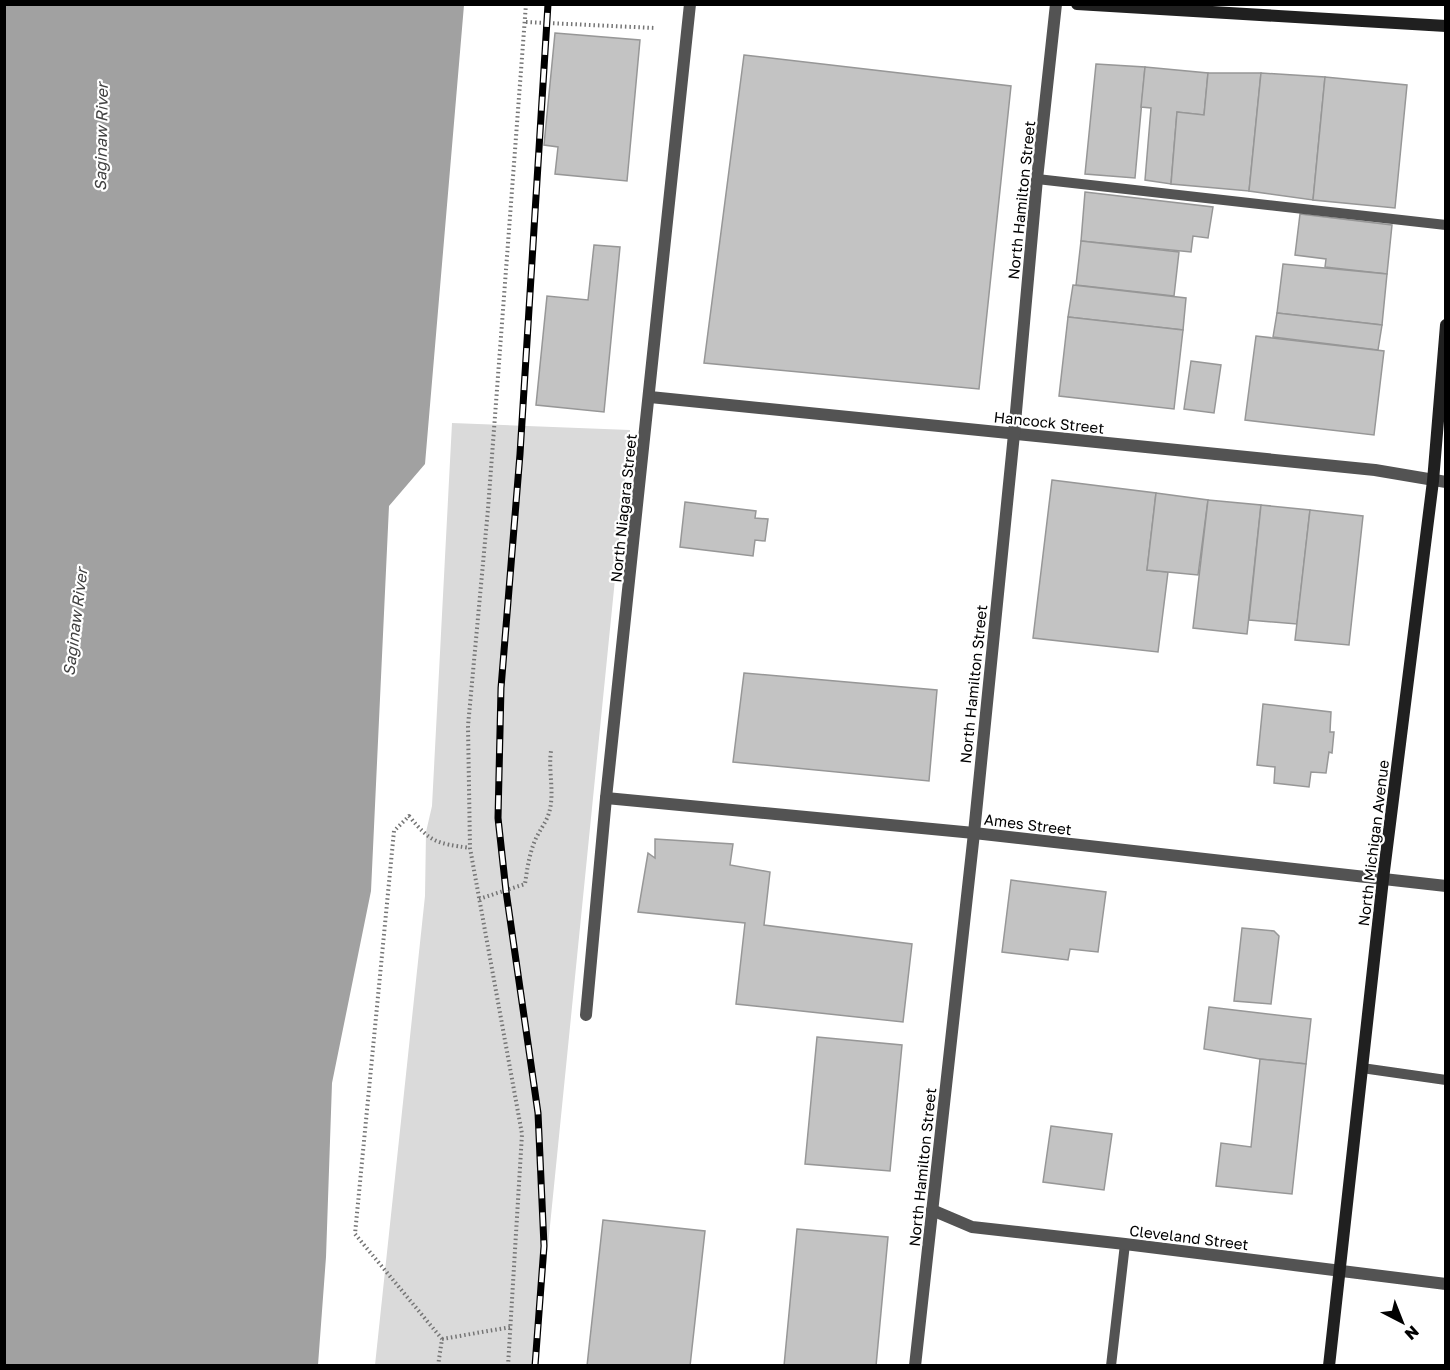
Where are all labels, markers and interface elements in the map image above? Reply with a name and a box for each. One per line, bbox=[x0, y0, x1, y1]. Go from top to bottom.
water label: Saginaw River bbox=[90, 80, 112, 191]
street label: North Hamilton Street bbox=[1004, 120, 1038, 280]
street label: Hancock Street bbox=[993, 407, 1105, 437]
street label: North Niagara Street bbox=[606, 433, 640, 583]
water label: Saginaw River bbox=[58, 564, 92, 677]
street label: North Hamilton Street bbox=[956, 604, 990, 764]
street label: North Michigan Avenue bbox=[1354, 758, 1392, 927]
street label: Ames Street bbox=[983, 810, 1073, 838]
street label: North Hamilton Street bbox=[905, 1087, 939, 1247]
street label: Cleveland Street bbox=[1128, 1221, 1250, 1253]
north arrow bbox=[1372, 1292, 1432, 1352]
text: N bbox=[1401, 1322, 1423, 1345]

